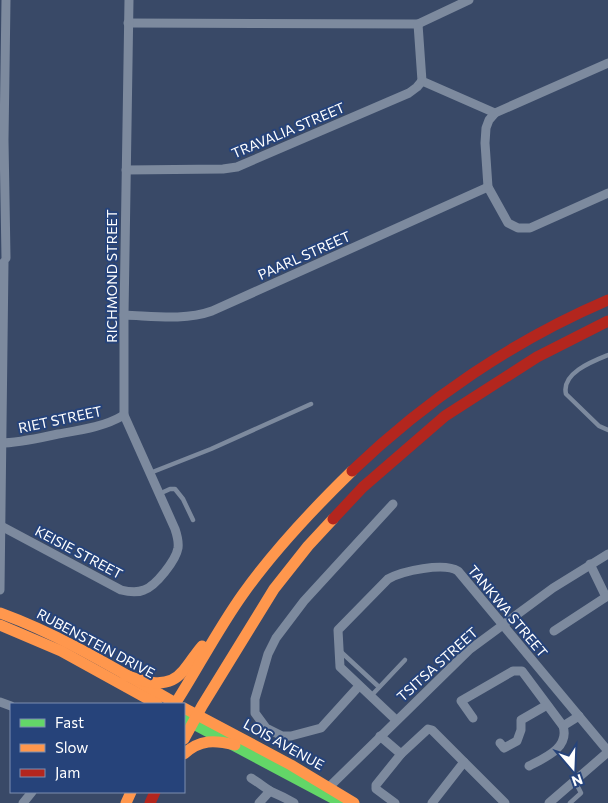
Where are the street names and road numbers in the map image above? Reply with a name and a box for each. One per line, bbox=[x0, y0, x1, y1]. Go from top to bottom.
street label: TRAVALIA STREET bbox=[229, 98, 347, 162]
street label: RICHMOND STREET bbox=[103, 209, 120, 343]
street label: PAARL STREET bbox=[255, 227, 353, 283]
street label: RIET STREET bbox=[17, 402, 103, 436]
street label: KEISIE STREET bbox=[32, 522, 126, 582]
street label: TANKWA STREET bbox=[465, 562, 551, 661]
street label: RUBENSTEIN DRIVE bbox=[34, 605, 158, 681]
street label: TSITSA STREET bbox=[393, 623, 481, 705]
street label: LOIS AVENUE bbox=[241, 715, 327, 773]

